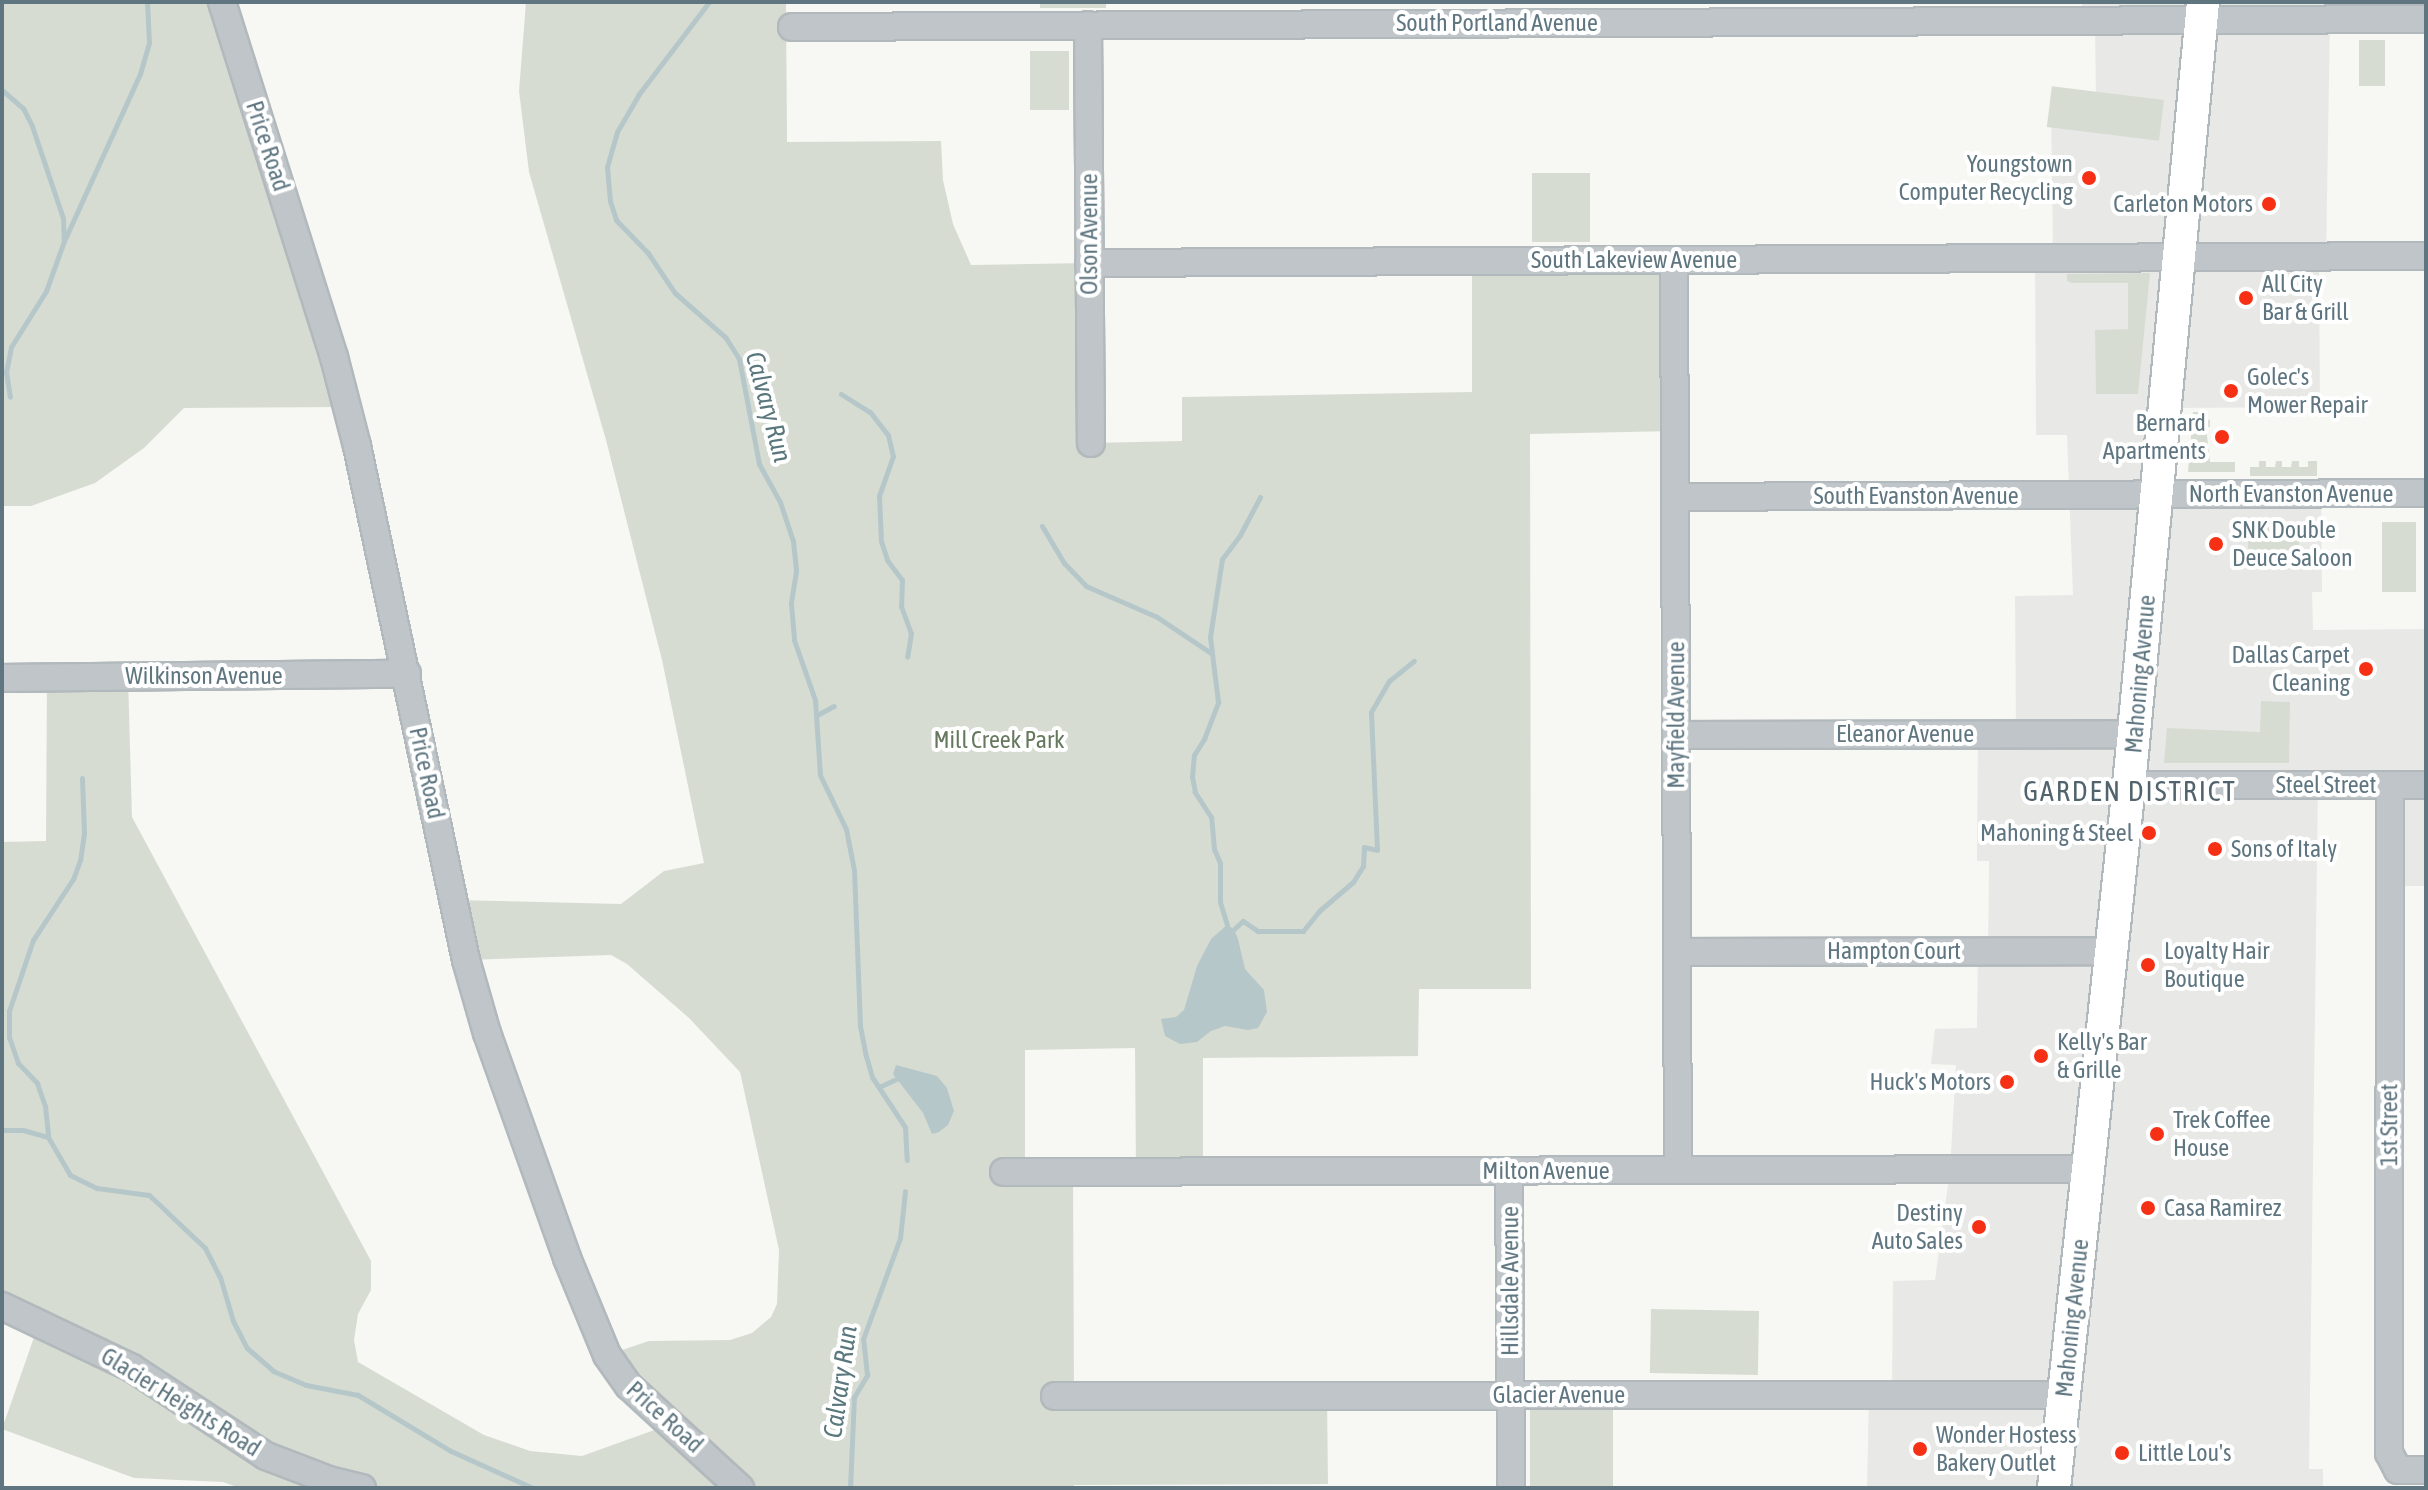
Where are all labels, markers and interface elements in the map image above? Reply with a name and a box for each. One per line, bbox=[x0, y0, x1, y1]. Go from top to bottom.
street label: South Portland Avenue bbox=[1396, 9, 1598, 37]
street label: Price Road bbox=[240, 97, 296, 195]
place label: Youngstown Computer Recycling bbox=[1899, 150, 2073, 206]
marker: Youngstown Computer Recycling bbox=[2080, 169, 2098, 187]
street label: Olson Avenue bbox=[1075, 173, 1103, 295]
place label: Carleton Motors bbox=[2113, 190, 2253, 218]
marker: Carleton Motors bbox=[2260, 195, 2278, 213]
street label: South Lakeview Avenue bbox=[1531, 246, 1737, 274]
place label: All City Bar & Grill bbox=[2262, 270, 2349, 326]
marker: All City Bar & Grill bbox=[2237, 289, 2255, 307]
water label: Calvary Run bbox=[738, 348, 798, 466]
place label: Golec's Mower Repair bbox=[2247, 363, 2368, 419]
marker: Golec's Mower Repair bbox=[2222, 382, 2240, 400]
place label: Bernard Apartments bbox=[2103, 409, 2206, 465]
marker: Bernard Apartments bbox=[2213, 428, 2231, 446]
street label: North Evanston Avenue bbox=[2189, 480, 2393, 508]
street label: South Evanston Avenue bbox=[1813, 482, 2019, 510]
place label: SNK Double Deuce Saloon bbox=[2232, 516, 2353, 572]
marker: SNK Double Deuce Saloon bbox=[2207, 535, 2225, 553]
street label: Mahoning Avenue bbox=[2119, 594, 2161, 754]
street label: Mayfield Avenue bbox=[1662, 641, 1690, 789]
place label: Dallas Carpet Cleaning bbox=[2232, 641, 2350, 697]
marker: Dallas Carpet Cleaning bbox=[2357, 660, 2375, 678]
street label: Wilkinson Avenue bbox=[125, 662, 283, 690]
street label: Eleanor Avenue bbox=[1836, 720, 1974, 748]
street label: Price Road bbox=[403, 724, 451, 822]
park label: Mill Creek Park bbox=[933, 726, 1065, 754]
street label: Steel Street bbox=[2276, 771, 2376, 799]
district label: GARDEN DISTRICT bbox=[2023, 774, 2237, 808]
place label: Mahoning & Steel bbox=[1980, 819, 2133, 847]
marker: Mahoning & Steel bbox=[2140, 824, 2158, 842]
place label: Sons of Italy bbox=[2231, 835, 2337, 863]
marker: Sons of Italy bbox=[2206, 840, 2224, 858]
street label: Hampton Court bbox=[1827, 937, 1961, 965]
place label: Loyalty Hair Boutique bbox=[2164, 937, 2269, 993]
marker: Loyalty Hair Boutique bbox=[2139, 956, 2157, 974]
place label: Kelly's Bar & Grille bbox=[2057, 1028, 2147, 1084]
marker: Kelly's Bar & Grille bbox=[2032, 1047, 2050, 1065]
place label: Huck's Motors bbox=[1869, 1068, 1991, 1096]
marker: Huck's Motors bbox=[1998, 1073, 2016, 1091]
street label: 1st Street bbox=[2375, 1084, 2403, 1166]
place label: Trek Coffee House bbox=[2173, 1106, 2271, 1162]
marker: Trek Coffee House bbox=[2148, 1125, 2166, 1143]
street label: Milton Avenue bbox=[1482, 1157, 1610, 1185]
place label: Casa Ramirez bbox=[2164, 1194, 2281, 1222]
place label: Destiny Auto Sales bbox=[1872, 1199, 1963, 1255]
marker: Casa Ramirez bbox=[2139, 1199, 2157, 1217]
street label: Hillsdale Avenue bbox=[1496, 1206, 1524, 1356]
marker: Destiny Auto Sales bbox=[1970, 1218, 1988, 1236]
street label: Mahoning Avenue bbox=[2049, 1237, 2095, 1399]
water label: Calvary Run bbox=[818, 1324, 864, 1440]
street label: Glacier Heights Road bbox=[96, 1341, 266, 1463]
street label: Price Road bbox=[621, 1375, 709, 1459]
street label: Glacier Avenue bbox=[1493, 1381, 1625, 1409]
place label: Wonder Hostess Bakery Outlet bbox=[1936, 1421, 2076, 1477]
place label: Little Lou's bbox=[2138, 1439, 2232, 1467]
marker: Wonder Hostess Bakery Outlet bbox=[1911, 1440, 1929, 1458]
marker: Little Lou's bbox=[2113, 1444, 2131, 1462]

